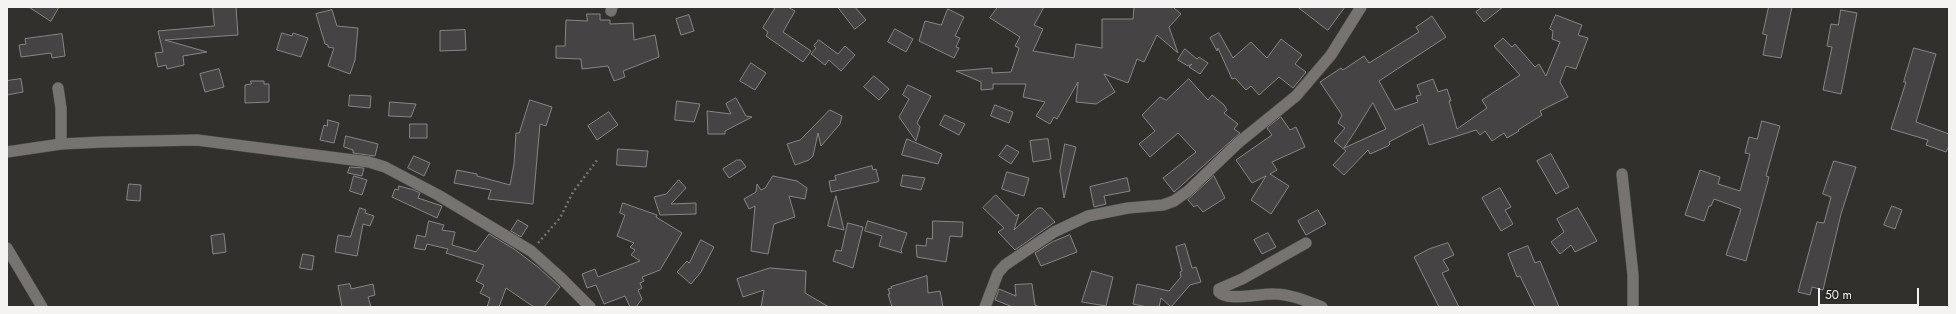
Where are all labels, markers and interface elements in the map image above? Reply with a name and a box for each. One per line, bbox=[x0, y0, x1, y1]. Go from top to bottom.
scale bar bbox=[1820, 280, 1921, 306]
text: 50 m bbox=[1825, 286, 1852, 304]

